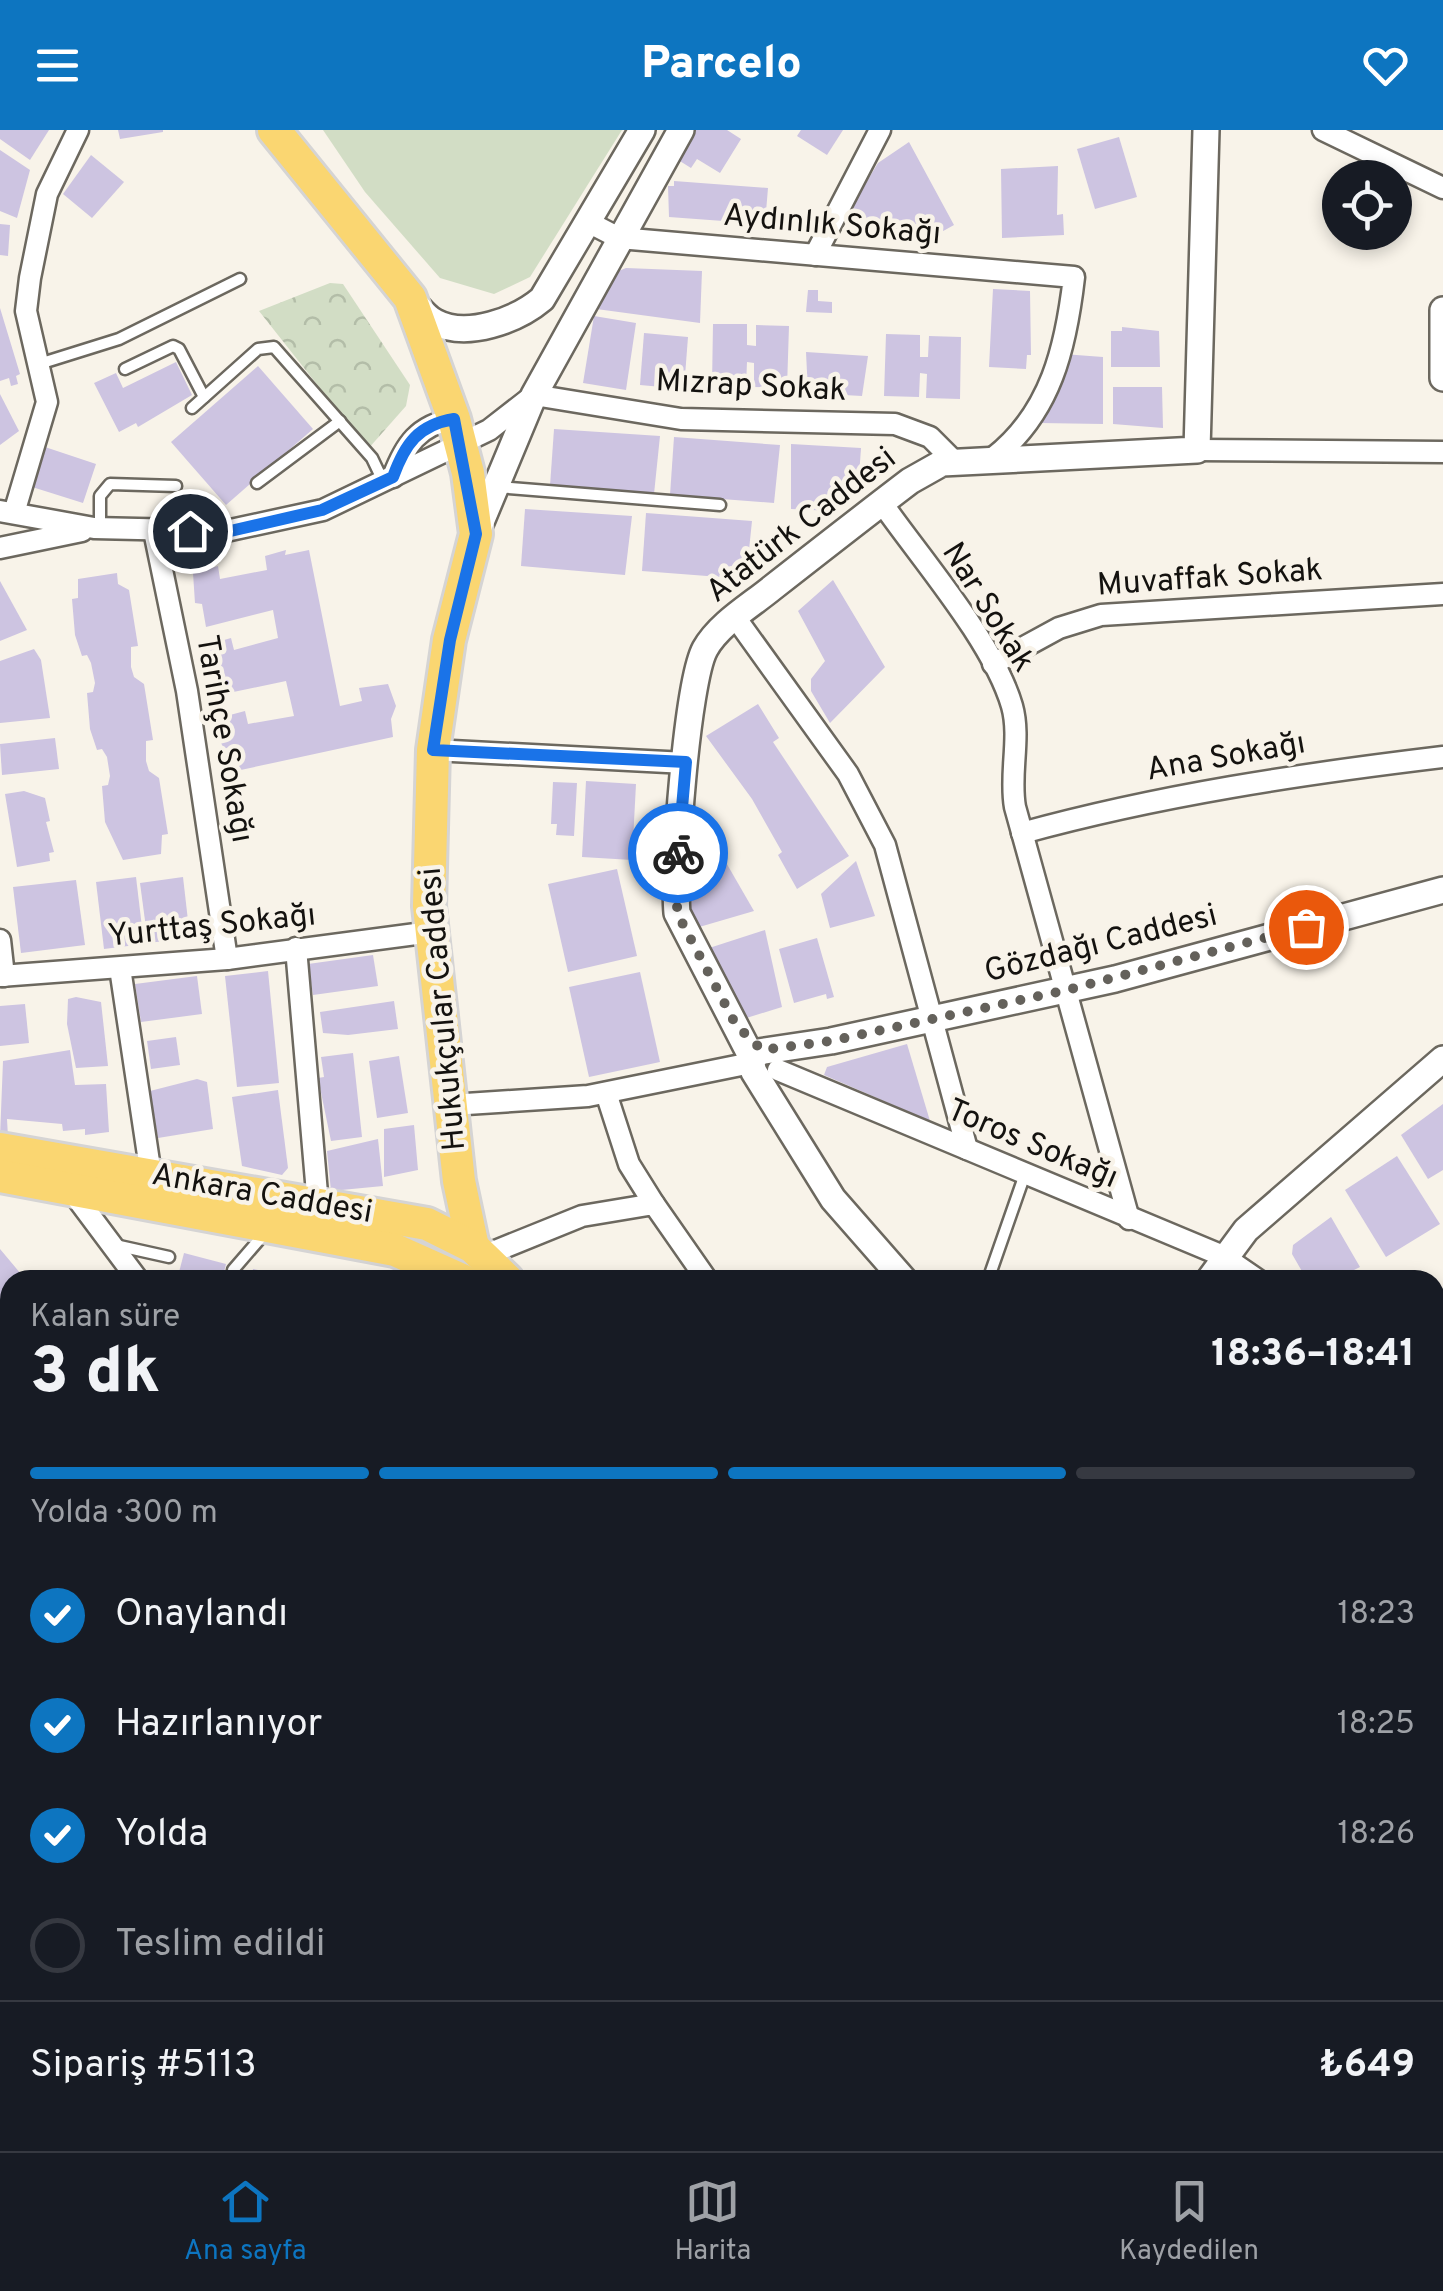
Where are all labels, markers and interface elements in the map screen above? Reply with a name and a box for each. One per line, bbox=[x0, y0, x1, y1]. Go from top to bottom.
text: Parcelo bbox=[641, 37, 802, 94]
icon: menu bbox=[30, 38, 85, 93]
icon: heart bbox=[1358, 38, 1413, 93]
map controls bbox=[1322, 160, 1412, 250]
button: locate bbox=[1322, 160, 1412, 250]
street label: Aydınlık Sokağı bbox=[721, 197, 943, 255]
street label: Mızrap Sokak bbox=[655, 362, 847, 412]
street label: Atatürk Caddesi bbox=[699, 439, 905, 613]
pin bbox=[148, 489, 233, 574]
icon: home bbox=[163, 504, 218, 559]
street label: Nar Sokak bbox=[932, 536, 1042, 680]
street label: Muvaffak Sokak bbox=[1096, 551, 1324, 607]
street label: Tarihçe Sokağı bbox=[185, 632, 261, 846]
street label: Ana Sokağı bbox=[1143, 724, 1309, 792]
courier bbox=[628, 803, 728, 903]
icon: bike bbox=[651, 826, 706, 881]
street label: Hukukçular Caddesi bbox=[412, 866, 476, 1152]
pin bbox=[1264, 885, 1349, 970]
street label: Yurttaş Sokağı bbox=[106, 896, 318, 958]
street label: Gözdağı Caddesi bbox=[980, 897, 1222, 993]
icon: bag bbox=[1279, 900, 1334, 955]
street label: Toros Sokağı bbox=[941, 1091, 1123, 1199]
street label: Ankara Caddesi bbox=[149, 1156, 375, 1234]
text: Kalan süre bbox=[30, 1298, 180, 1338]
text: 18:36–18:41 bbox=[1211, 1331, 1415, 1380]
text: 3 dk bbox=[30, 1334, 160, 1416]
text: Yolda · 300 m bbox=[30, 1494, 218, 1534]
icon: check bbox=[30, 1588, 85, 1643]
text: Onaylandı bbox=[115, 1591, 288, 1640]
text: 18:23 bbox=[1337, 1595, 1415, 1635]
icon: check bbox=[30, 1698, 85, 1753]
text: Hazırlanıyor bbox=[115, 1701, 322, 1750]
text: 18:25 bbox=[1337, 1705, 1415, 1745]
icon: check bbox=[30, 1808, 85, 1863]
text: Yolda bbox=[115, 1811, 208, 1860]
text: 18:26 bbox=[1338, 1815, 1415, 1855]
text: Teslim edildi bbox=[115, 1921, 325, 1970]
text: Sipariş #5113 bbox=[30, 2042, 257, 2091]
text: ₺649 bbox=[1319, 2042, 1415, 2091]
tab: Ana sayfa bbox=[184, 2174, 306, 2270]
tab: Harita bbox=[674, 2174, 751, 2270]
tab: Kaydedilen bbox=[1119, 2174, 1259, 2270]

